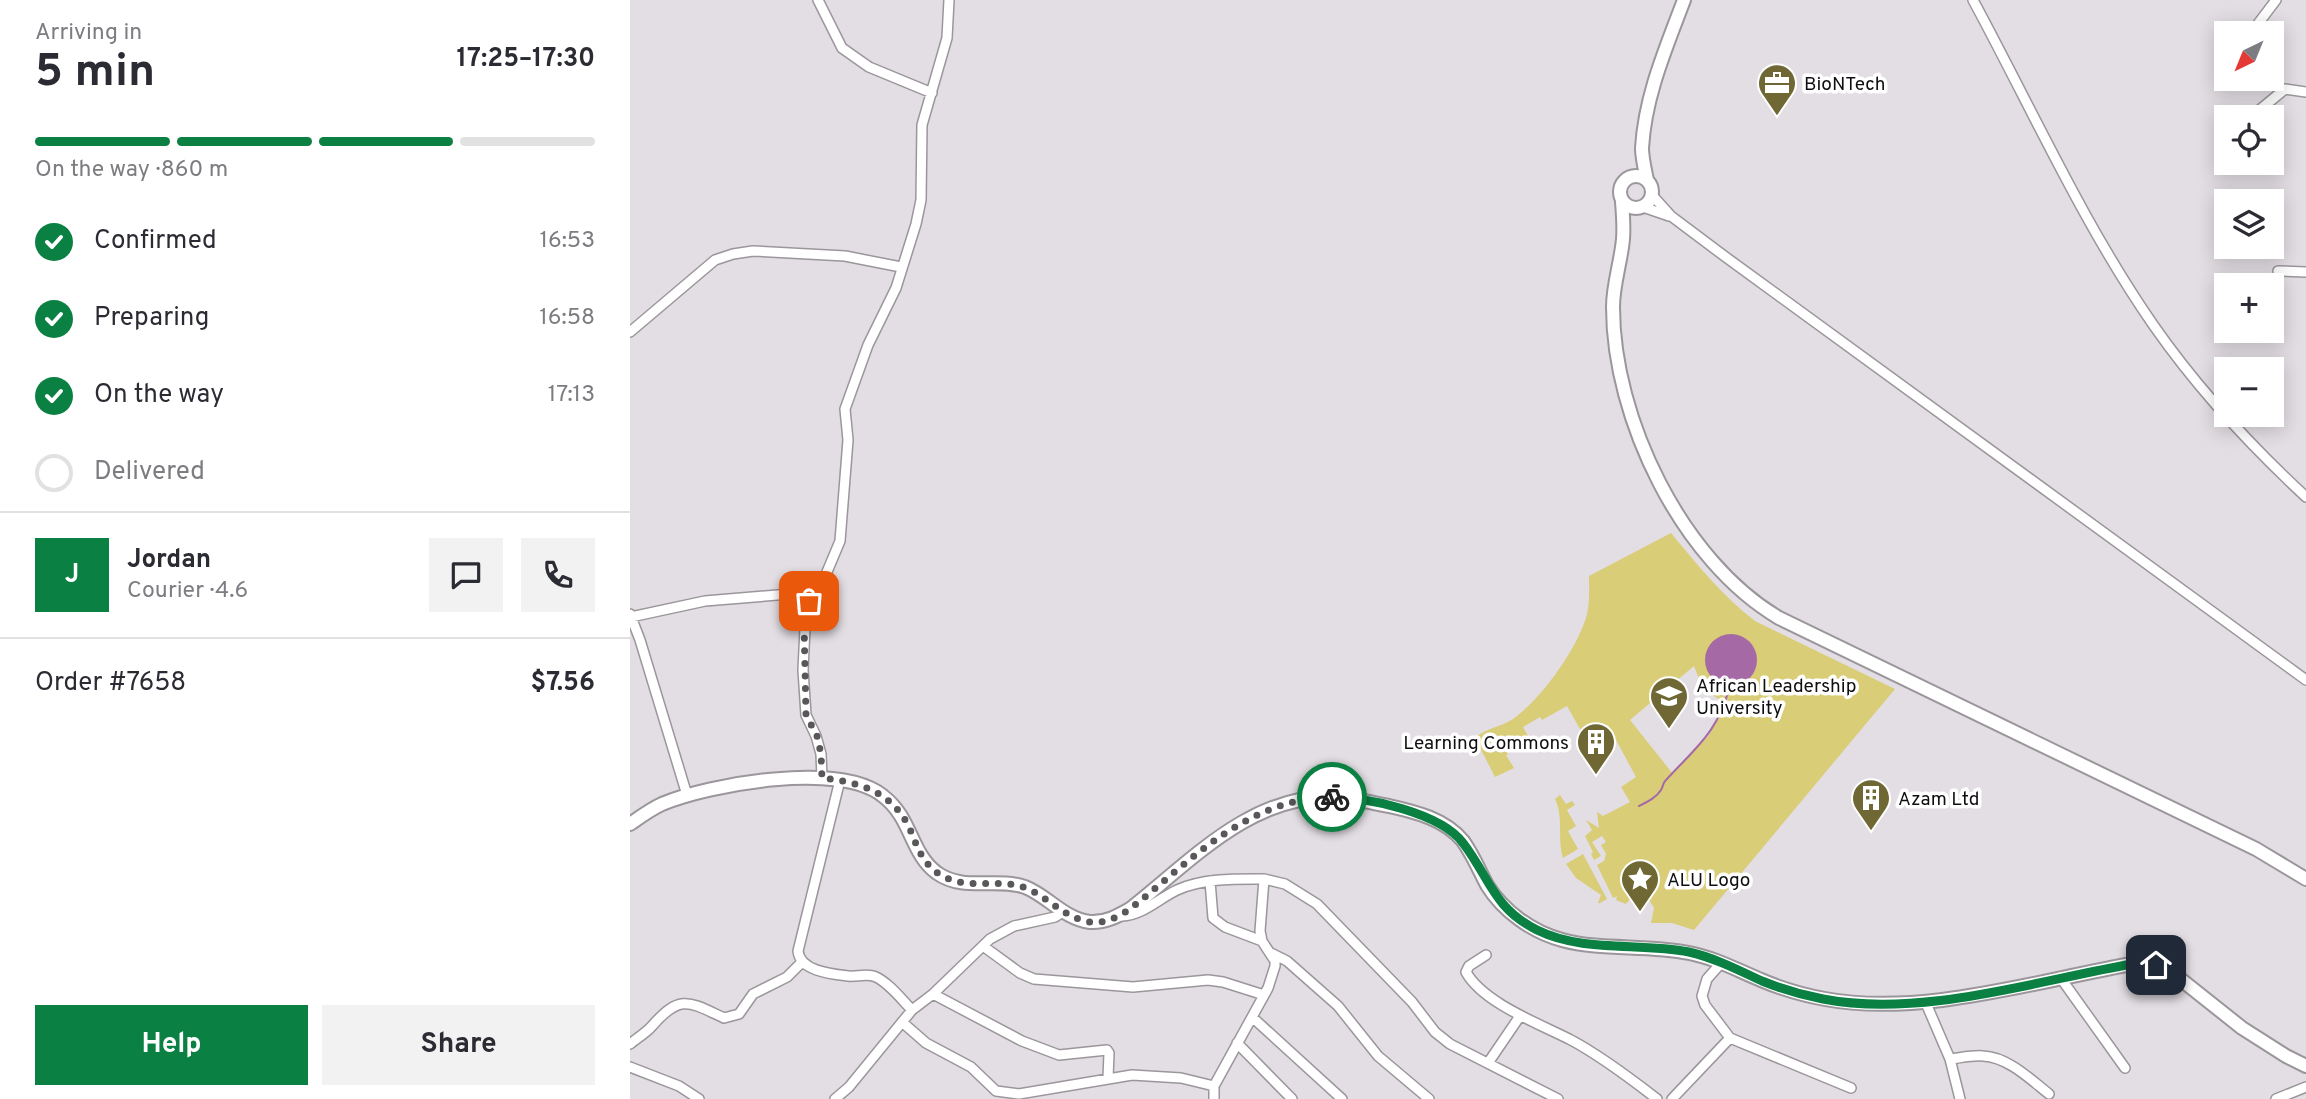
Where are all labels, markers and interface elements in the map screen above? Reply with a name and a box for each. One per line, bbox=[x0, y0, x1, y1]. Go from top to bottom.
text: Arriving in bbox=[35, 19, 142, 48]
north arrow bbox=[2214, 21, 2284, 91]
map controls bbox=[2214, 21, 2284, 427]
text: 17:25–17:30 bbox=[457, 43, 595, 76]
text: 5 min bbox=[35, 44, 155, 103]
office icon: BioNTech bbox=[1756, 62, 1798, 117]
place label: BioNTech bbox=[1804, 73, 1885, 97]
button: locate bbox=[2214, 105, 2284, 175]
text: On the way · 860 m bbox=[35, 156, 228, 185]
button: layers bbox=[2214, 189, 2284, 259]
icon: check bbox=[35, 223, 73, 261]
text: Confirmed bbox=[94, 225, 217, 258]
text: 16:53 bbox=[539, 227, 595, 256]
button: + bbox=[2214, 273, 2284, 343]
icon: check bbox=[35, 300, 73, 338]
text: Preparing bbox=[94, 302, 209, 335]
text: 16:58 bbox=[539, 304, 595, 333]
button: − bbox=[2214, 357, 2284, 427]
icon: check bbox=[35, 377, 73, 415]
text: On the way bbox=[94, 379, 224, 412]
text: 17:13 bbox=[548, 381, 595, 410]
text: Delivered bbox=[94, 456, 205, 489]
button: chat bbox=[429, 538, 503, 612]
button: phone bbox=[521, 538, 595, 612]
text: Jordan bbox=[127, 544, 211, 577]
text: J bbox=[65, 559, 79, 592]
pin bbox=[779, 571, 839, 631]
text: Courier · 4.6 bbox=[127, 577, 248, 606]
icon: bag bbox=[790, 582, 828, 620]
text: Order #7658 bbox=[35, 667, 186, 700]
text: $7.56 bbox=[530, 667, 595, 700]
school or university icon: African Leadership University bbox=[1648, 675, 1690, 730]
place label: African Leadership University bbox=[1696, 675, 1856, 721]
building icon: Learning Commons bbox=[1575, 721, 1617, 776]
place label: Learning Commons bbox=[1403, 732, 1569, 756]
courier bbox=[1297, 762, 1367, 832]
building icon: Azam Ltd bbox=[1850, 777, 1892, 832]
icon: bike bbox=[1313, 778, 1351, 816]
place label: Azam Ltd bbox=[1898, 788, 1979, 812]
place icon: ALU Logo bbox=[1619, 858, 1661, 913]
place label: ALU Logo bbox=[1667, 869, 1750, 893]
pin bbox=[2126, 935, 2186, 995]
icon: home bbox=[2137, 946, 2175, 984]
button: Help bbox=[35, 1005, 308, 1085]
button: Share bbox=[322, 1005, 595, 1085]

